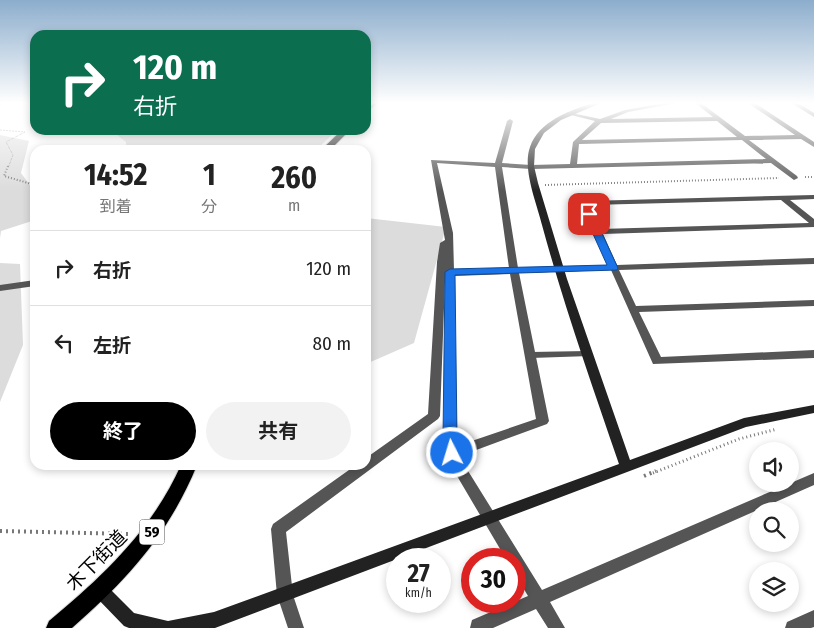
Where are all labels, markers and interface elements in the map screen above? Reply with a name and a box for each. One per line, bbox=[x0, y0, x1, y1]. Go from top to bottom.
text: 120 m bbox=[133, 46, 217, 88]
icon: right bbox=[50, 50, 115, 115]
text: 右折 bbox=[133, 93, 177, 120]
text: 14:52 bbox=[84, 157, 147, 193]
text: 1 bbox=[203, 157, 216, 193]
text: 260 bbox=[271, 160, 317, 196]
pin bbox=[568, 193, 610, 235]
text: m bbox=[288, 196, 300, 215]
text: 到着 bbox=[100, 197, 132, 216]
text: 分 bbox=[201, 197, 217, 216]
icon: arrive bbox=[575, 200, 603, 228]
icon: right bbox=[50, 254, 78, 282]
text: 120 m bbox=[306, 257, 351, 280]
text: 右折 bbox=[93, 259, 131, 282]
icon: left bbox=[50, 329, 78, 357]
text: 80 m bbox=[313, 332, 351, 355]
text: 左折 bbox=[93, 334, 131, 357]
button: 終了 bbox=[50, 402, 196, 460]
button: 共有 bbox=[206, 402, 351, 460]
position arrow bbox=[425, 426, 477, 478]
map controls bbox=[749, 442, 799, 612]
button: sound bbox=[749, 442, 799, 492]
button: search bbox=[749, 502, 799, 552]
road number: 59 bbox=[140, 520, 164, 544]
street label: 木下街道 bbox=[61, 525, 131, 595]
speed limit sign: 30 bbox=[461, 548, 526, 613]
text: 27 bbox=[407, 559, 430, 589]
button: layers bbox=[749, 562, 799, 612]
text: km/h bbox=[405, 586, 432, 600]

